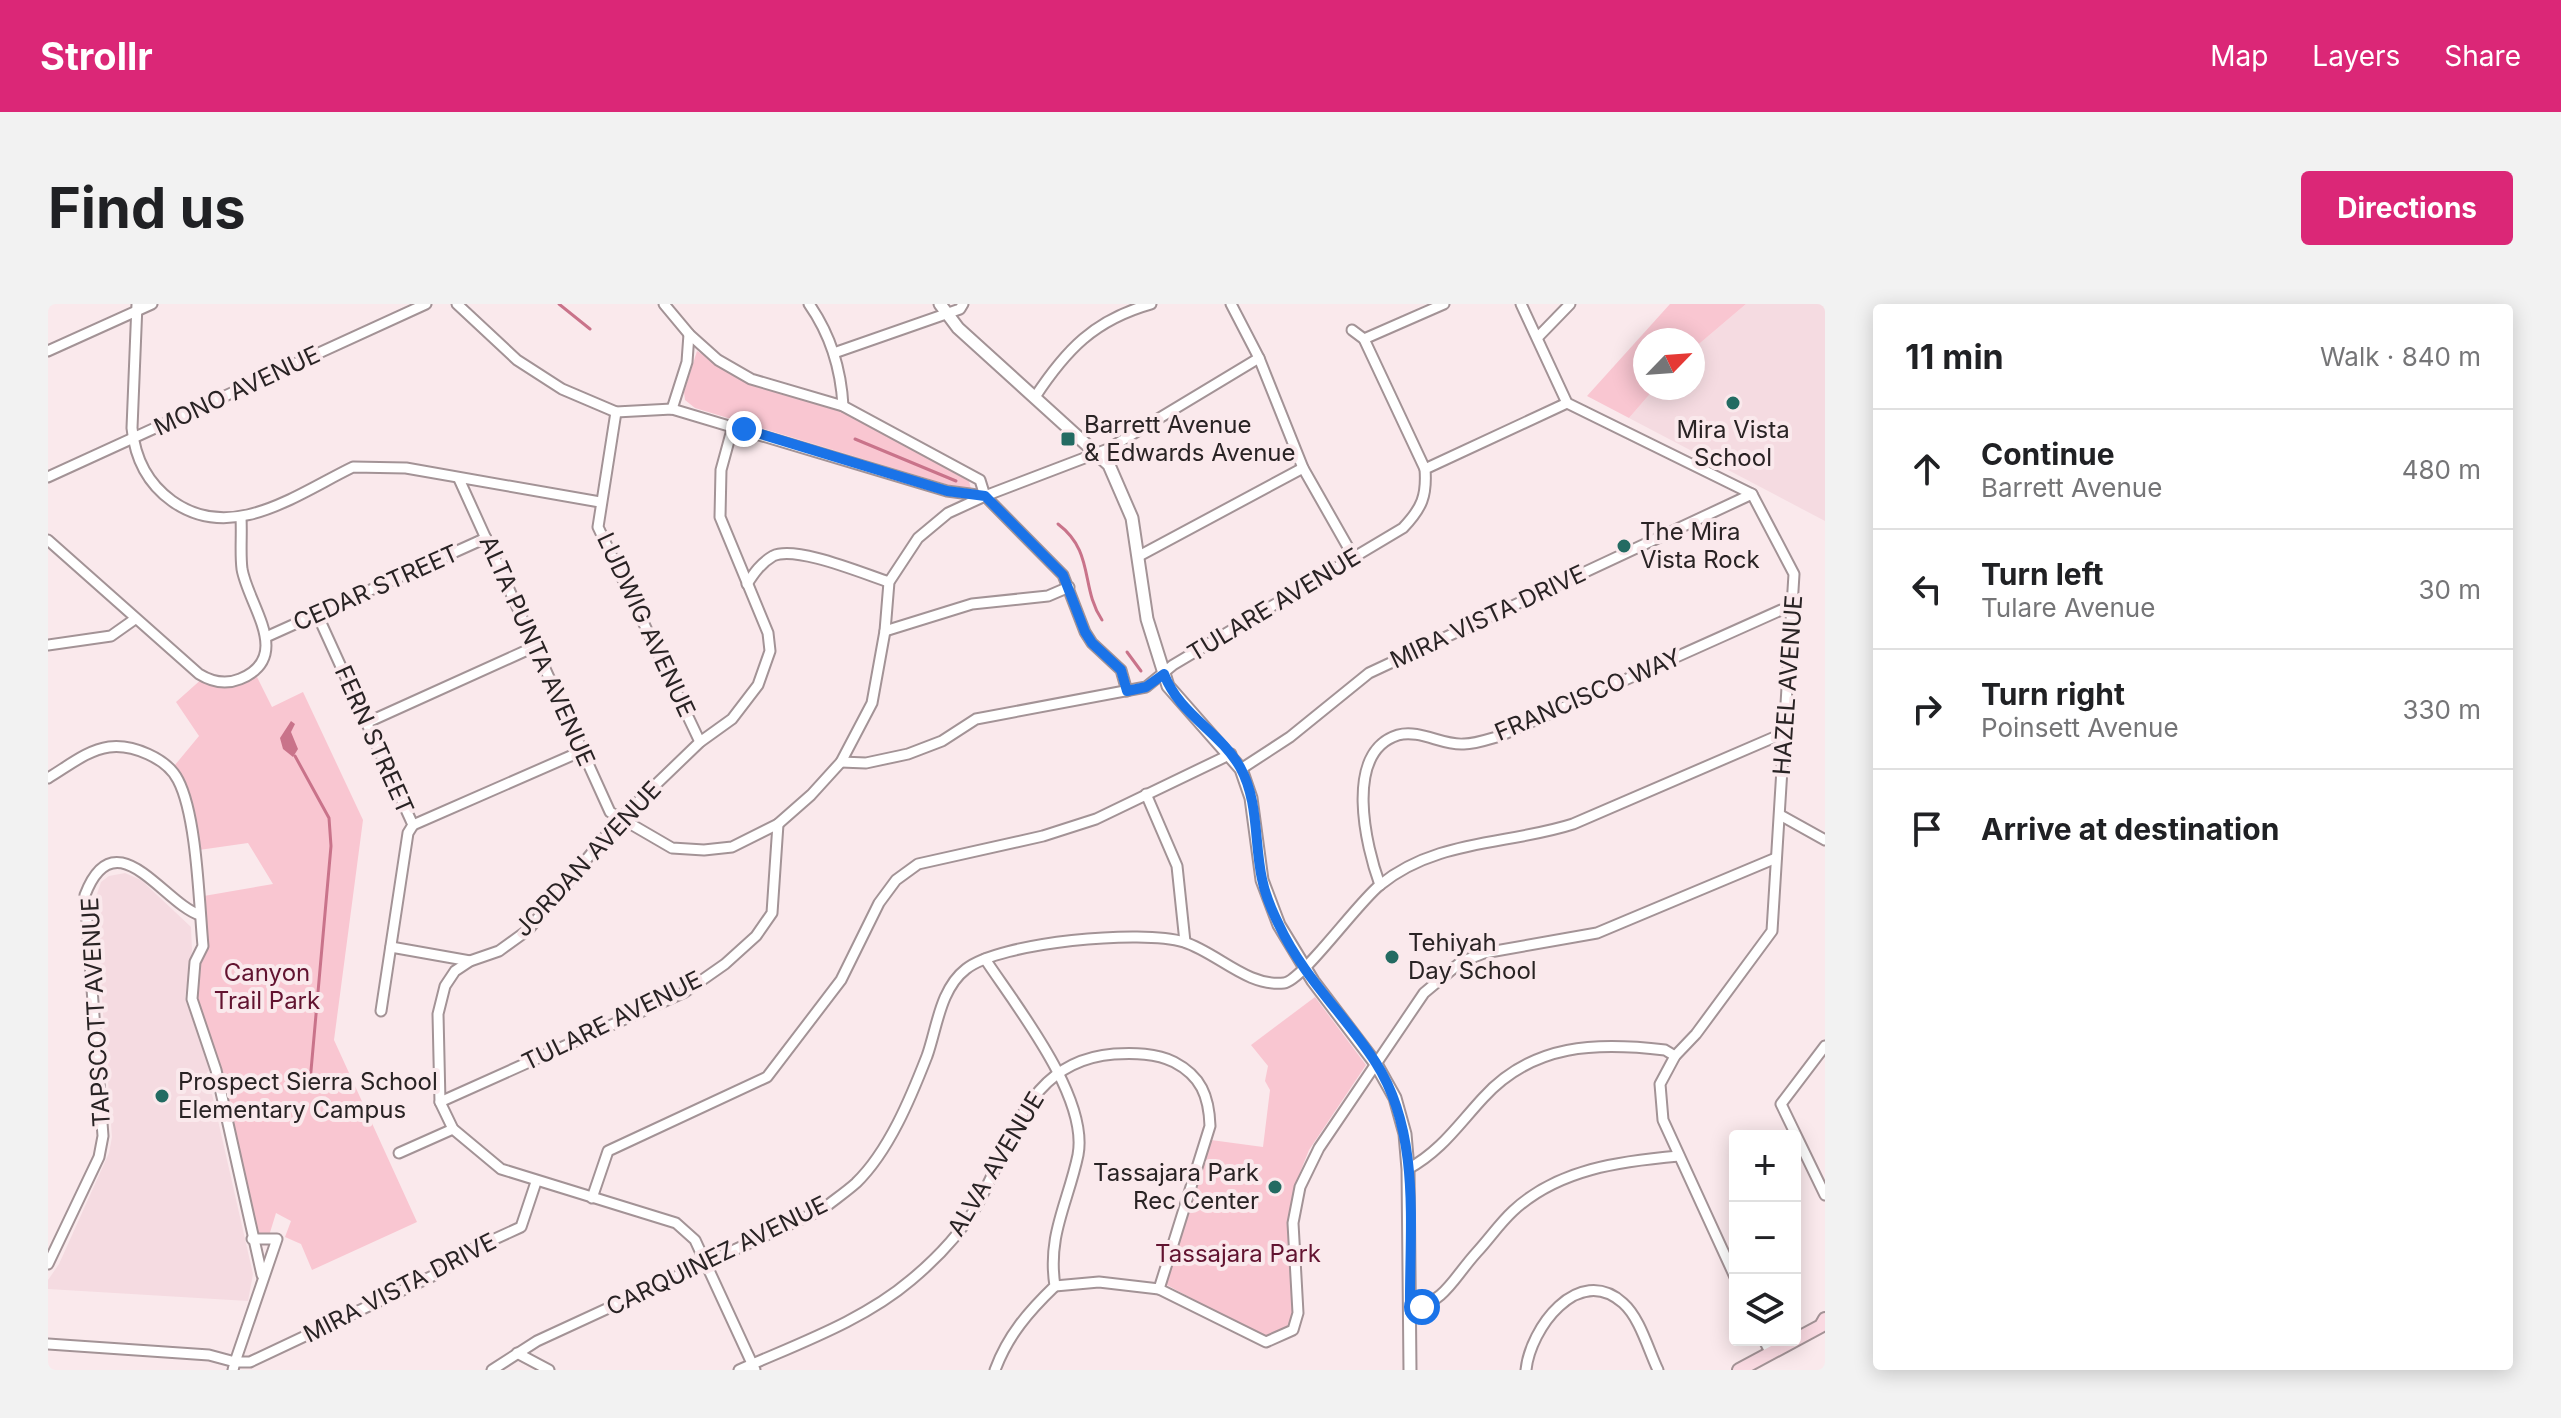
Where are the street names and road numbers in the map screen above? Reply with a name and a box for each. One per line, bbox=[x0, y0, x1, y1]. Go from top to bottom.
street label: MONO AVENUE bbox=[149, 339, 324, 442]
street label: LUDWIG AVENUE bbox=[591, 528, 702, 721]
street label: ALTA PUNTA AVENUE bbox=[474, 531, 601, 770]
street label: CEDAR STREET bbox=[289, 538, 463, 637]
street label: TULARE AVENUE bbox=[1182, 542, 1365, 668]
street label: MIRA VISTA DRIVE bbox=[1385, 559, 1590, 675]
street label: HAZEL AVENUE bbox=[1767, 594, 1808, 776]
street label: FRANCISCO WAY bbox=[1490, 642, 1685, 747]
street label: FERN STREET bbox=[329, 661, 420, 819]
street label: JORDAN AVENUE bbox=[508, 775, 667, 942]
street label: TAPSCOTT AVENUE bbox=[75, 896, 116, 1128]
street label: TULARE AVENUE bbox=[517, 964, 706, 1077]
street label: ALVA AVENUE bbox=[941, 1086, 1050, 1241]
street label: CARQUINEZ AVENUE bbox=[602, 1189, 832, 1322]
street label: MIRA VISTA DRIVE bbox=[299, 1226, 501, 1349]

